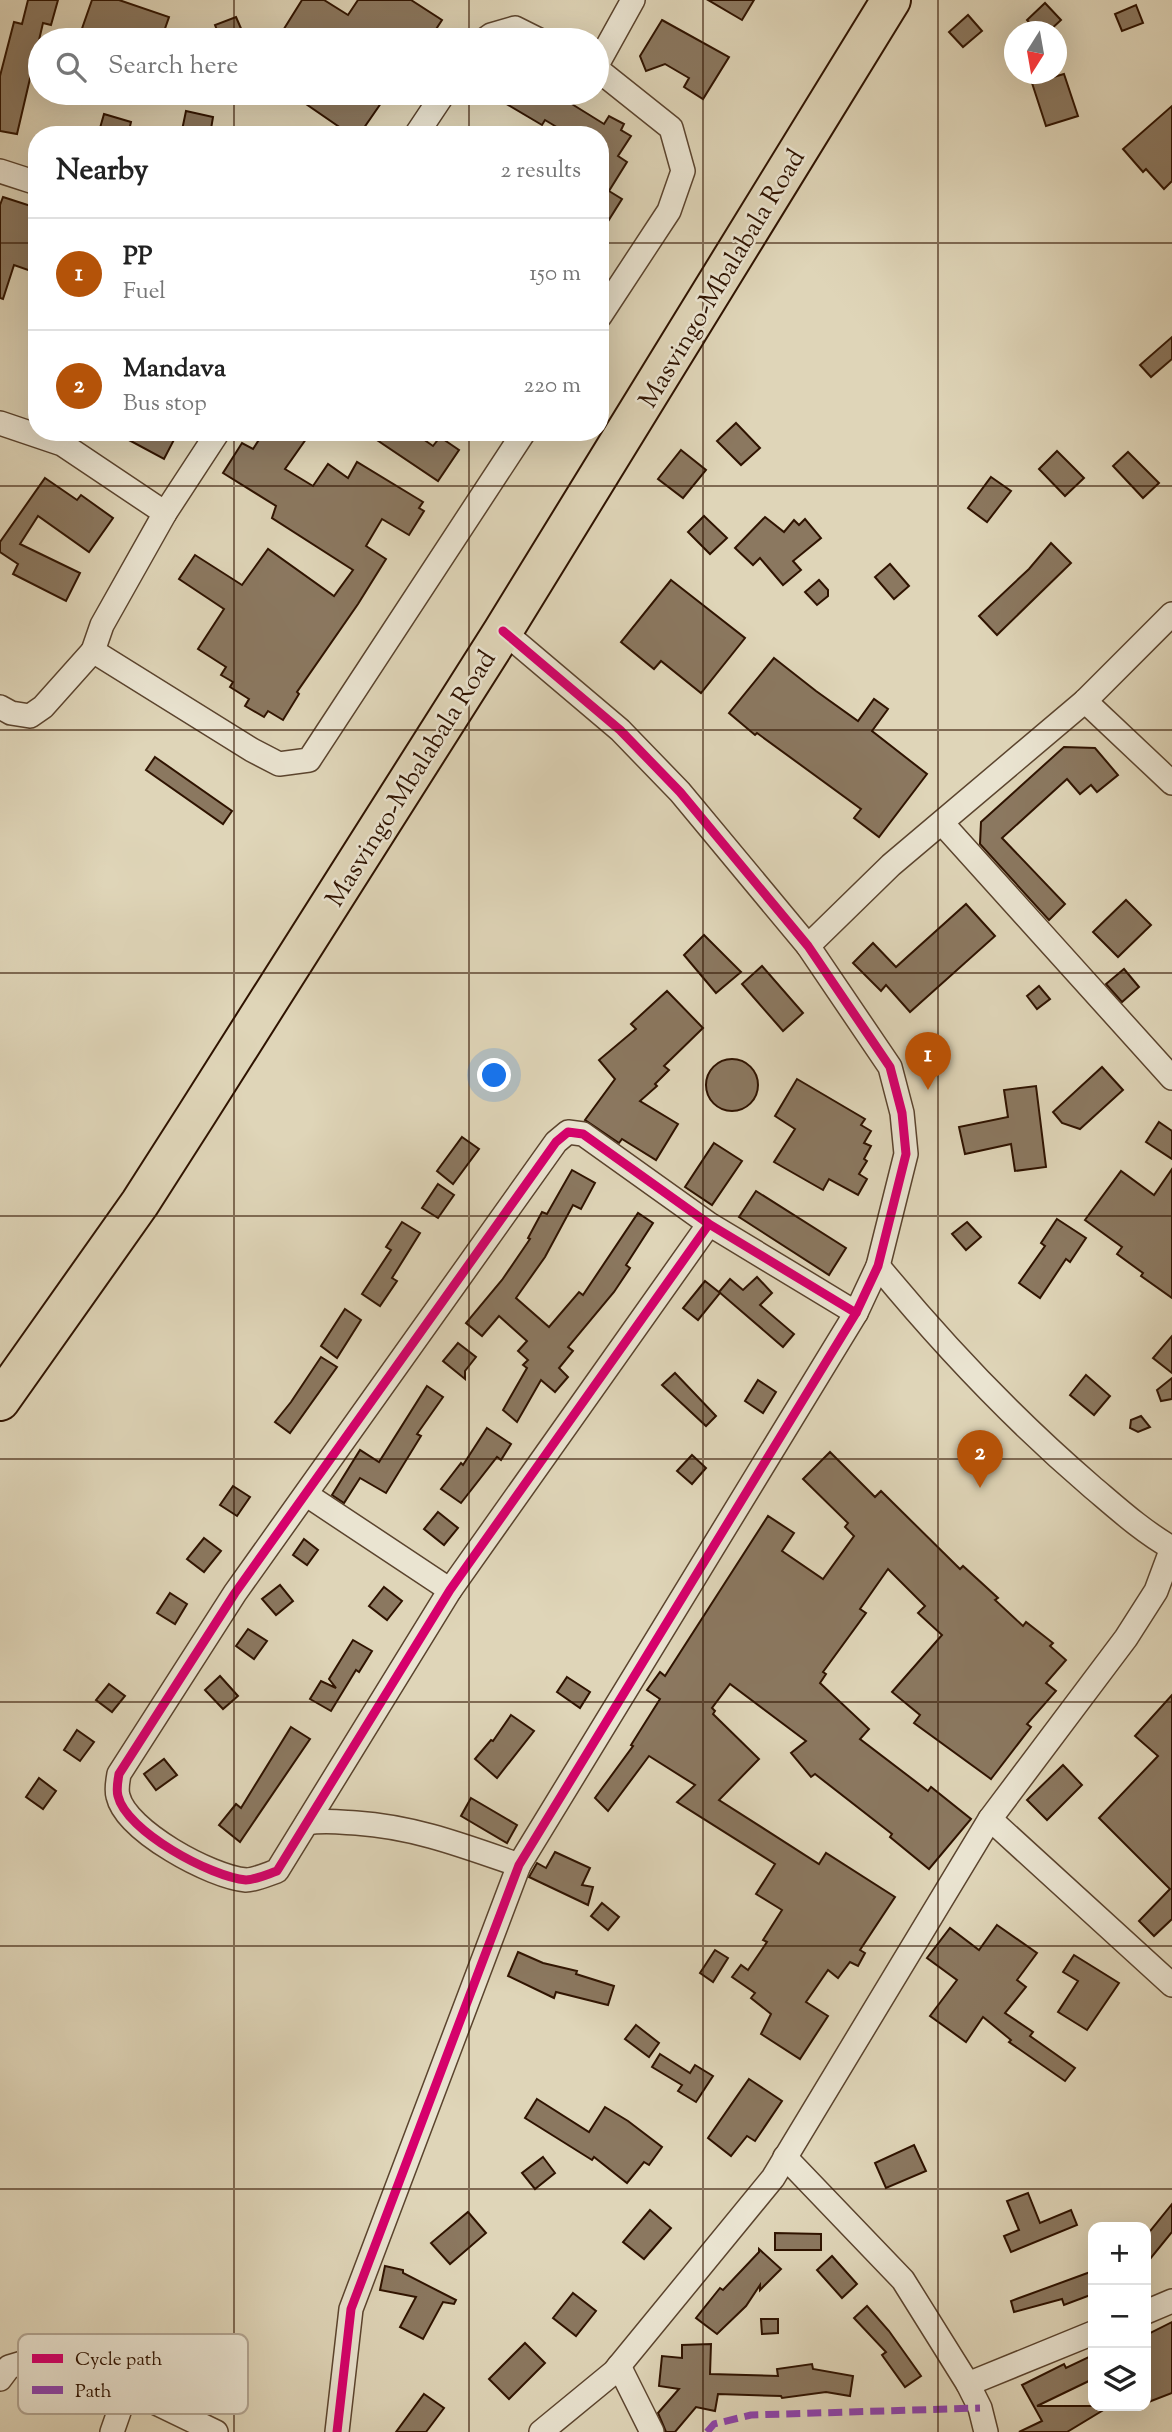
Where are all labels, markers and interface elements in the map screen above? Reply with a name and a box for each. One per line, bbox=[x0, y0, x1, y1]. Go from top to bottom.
north arrow bbox=[1004, 21, 1067, 84]
search box bbox=[28, 28, 609, 105]
icon: search bbox=[52, 48, 90, 86]
text: Search here bbox=[108, 48, 238, 85]
street label: Masvingo-Mbalabala Road bbox=[631, 142, 815, 416]
text: Nearby bbox=[56, 150, 148, 193]
text: 2 results bbox=[501, 155, 581, 188]
text: PP bbox=[123, 239, 152, 276]
text: 1 bbox=[75, 258, 83, 291]
text: 150 m bbox=[529, 258, 581, 291]
text: Fuel bbox=[123, 276, 166, 309]
text: Mandava bbox=[123, 351, 226, 388]
text: 2 bbox=[74, 370, 84, 403]
text: 220 m bbox=[523, 370, 581, 403]
text: Bus stop bbox=[123, 388, 207, 421]
street label: Masvingo-Mbalabala Road bbox=[318, 644, 507, 915]
pin: 1 bbox=[905, 1032, 951, 1090]
your location bbox=[477, 1058, 511, 1092]
pin: 2 bbox=[957, 1430, 1003, 1488]
map controls bbox=[1088, 2222, 1151, 2411]
button: + bbox=[1088, 2222, 1151, 2285]
button: − bbox=[1088, 2285, 1151, 2348]
legend bbox=[18, 2334, 248, 2414]
text: Cycle path bbox=[75, 2347, 162, 2374]
button: layers bbox=[1088, 2348, 1151, 2411]
text: Path bbox=[75, 2379, 112, 2406]

